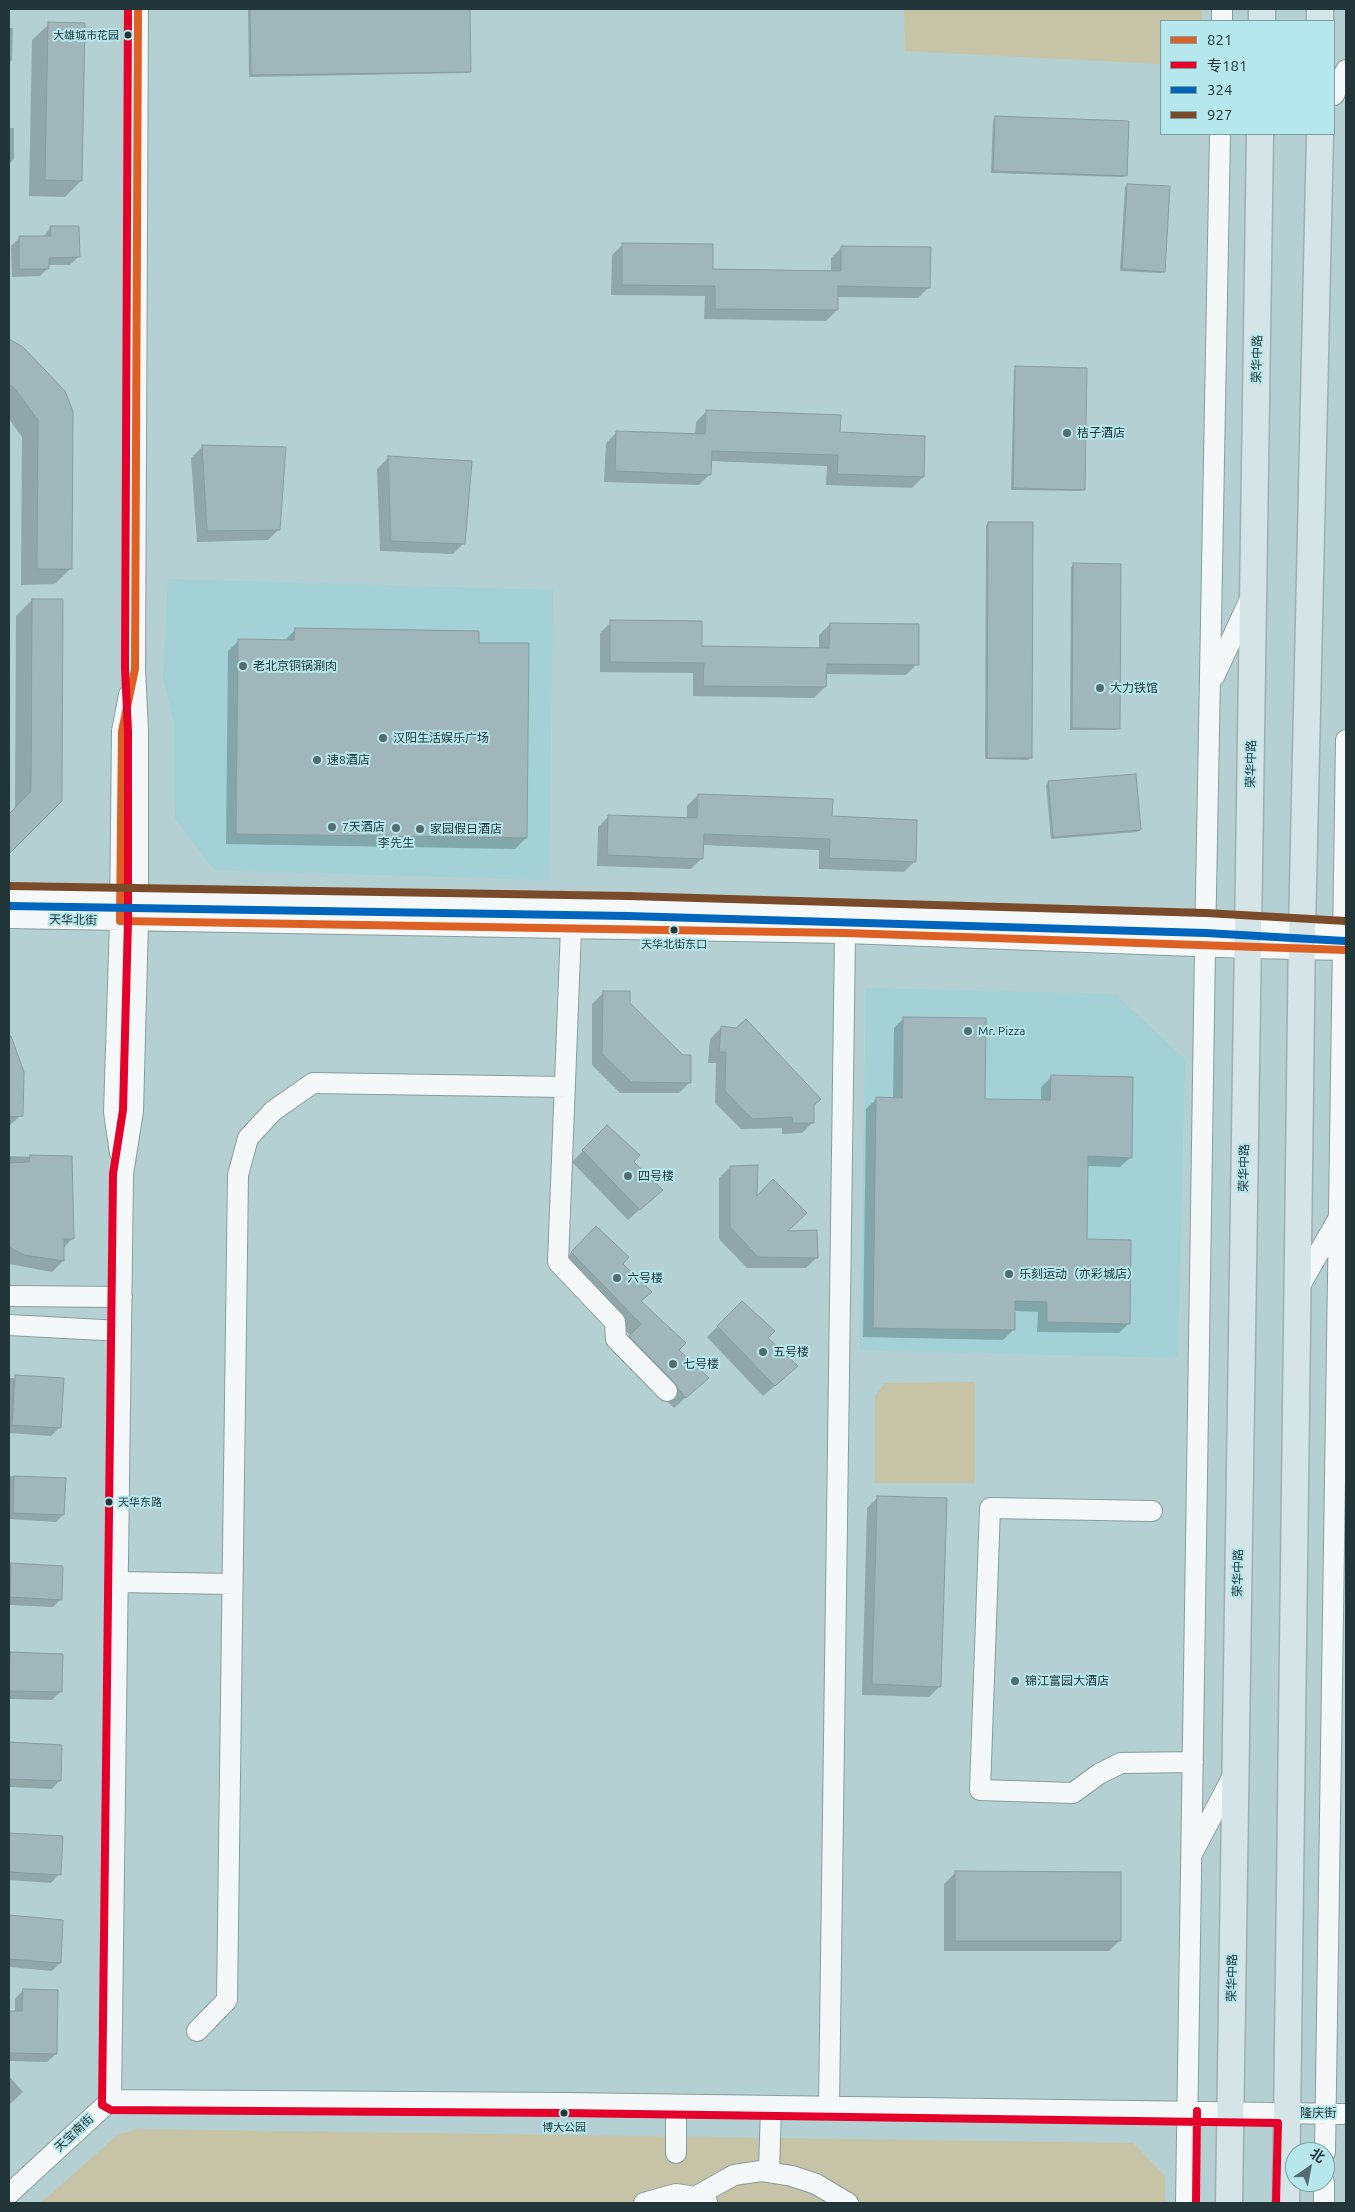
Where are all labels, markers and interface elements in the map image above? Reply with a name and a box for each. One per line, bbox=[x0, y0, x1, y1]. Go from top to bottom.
legend bbox=[1160, 20, 1335, 135]
place label: 大雄城市花园 bbox=[53, 28, 119, 42]
marker: 大雄城市花园 bbox=[123, 30, 133, 40]
text: 821 bbox=[1207, 31, 1232, 48]
text: 专181 bbox=[1207, 57, 1247, 74]
text: 324 bbox=[1207, 81, 1232, 98]
text: 927 bbox=[1207, 106, 1232, 123]
street label: 荣华中路 bbox=[1249, 335, 1265, 383]
place label: 桔子酒店 bbox=[1077, 426, 1125, 440]
marker: 桔子酒店 bbox=[1061, 427, 1073, 439]
place label: 老北京铜锅涮肉 bbox=[253, 659, 337, 673]
marker: 老北京铜锅涮肉 bbox=[237, 660, 249, 672]
place label: 大力铁馆 bbox=[1110, 681, 1158, 695]
marker: 大力铁馆 bbox=[1094, 682, 1106, 694]
place label: 汉阳生活娱乐广场 bbox=[393, 731, 489, 745]
marker: 汉阳生活娱乐广场 bbox=[377, 732, 389, 744]
street label: 荣华中路 bbox=[1243, 740, 1259, 788]
place label: 速8酒店 bbox=[327, 753, 370, 767]
marker: 速8酒店 bbox=[311, 754, 323, 766]
place label: 7天酒店 bbox=[342, 820, 385, 834]
marker: 7天酒店 bbox=[326, 821, 338, 833]
marker: 李先生 bbox=[390, 822, 402, 834]
place label: 家园假日酒店 bbox=[430, 822, 502, 836]
marker: 家园假日酒店 bbox=[414, 823, 426, 835]
place label: 李先生 bbox=[378, 836, 414, 850]
street label: 天华北街 bbox=[49, 912, 97, 928]
marker: 天华北街东口 bbox=[669, 925, 679, 935]
place label: 天华北街东口 bbox=[641, 937, 707, 951]
place label: Mr. Pizza bbox=[978, 1024, 1025, 1038]
marker: Mr. Pizza bbox=[962, 1025, 974, 1037]
street label: 荣华中路 bbox=[1236, 1144, 1252, 1192]
place label: 四号楼 bbox=[638, 1169, 674, 1183]
marker: 四号楼 bbox=[622, 1170, 634, 1182]
place label: 乐刻运动（亦彩城店） bbox=[1019, 1267, 1139, 1281]
marker: 乐刻运动（亦彩城店） bbox=[1003, 1268, 1015, 1280]
place label: 六号楼 bbox=[627, 1271, 663, 1285]
marker: 六号楼 bbox=[611, 1272, 623, 1284]
place label: 五号楼 bbox=[773, 1345, 809, 1359]
marker: 五号楼 bbox=[757, 1346, 769, 1358]
place label: 七号楼 bbox=[683, 1357, 719, 1371]
marker: 七号楼 bbox=[667, 1358, 679, 1370]
place label: 天华东路 bbox=[118, 1495, 162, 1509]
marker: 天华东路 bbox=[104, 1497, 114, 1507]
street label: 荣华中路 bbox=[1230, 1549, 1246, 1597]
place label: 锦江富园大酒店 bbox=[1025, 1674, 1109, 1688]
marker: 锦江富园大酒店 bbox=[1009, 1675, 1021, 1687]
street label: 荣华中路 bbox=[1224, 1954, 1240, 2002]
street label: 隆庆街 bbox=[1300, 2106, 1336, 2120]
marker: 博大公园 bbox=[559, 2108, 569, 2118]
street label: 天宝南街 bbox=[52, 2111, 96, 2155]
place label: 博大公园 bbox=[542, 2120, 586, 2134]
north arrow bbox=[1285, 2142, 1335, 2192]
text: 北 bbox=[1307, 2145, 1328, 2166]

